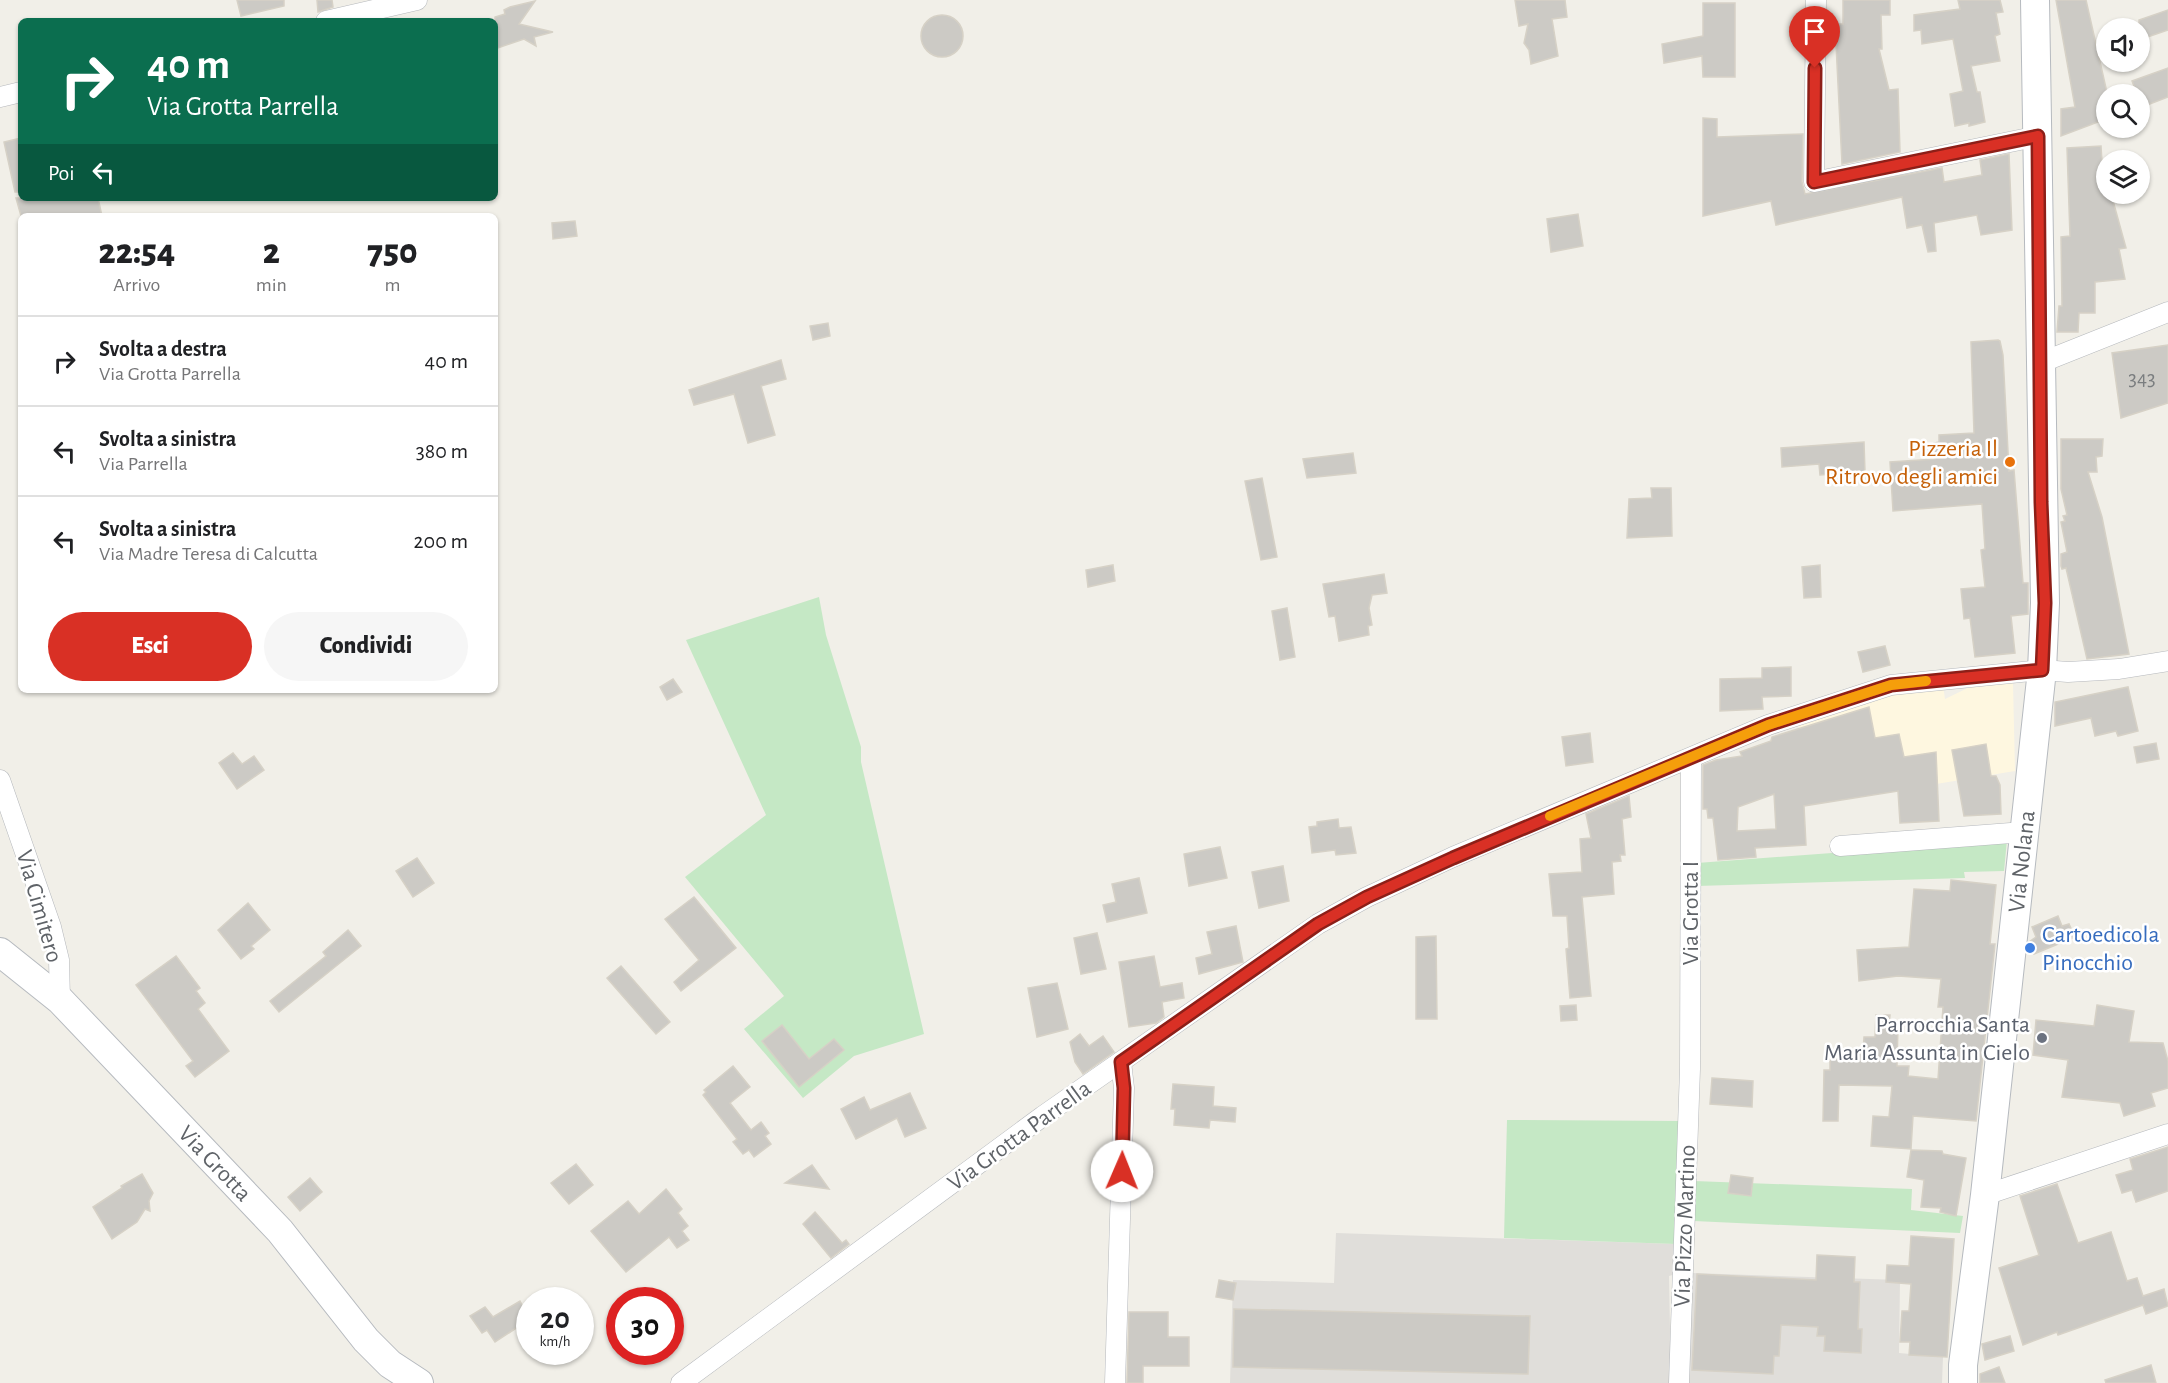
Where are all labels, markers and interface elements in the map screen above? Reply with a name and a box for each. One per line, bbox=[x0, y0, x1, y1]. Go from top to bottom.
pin bbox=[1789, 6, 1840, 68]
icon: arrive bbox=[1798, 15, 1831, 48]
map controls bbox=[2096, 18, 2150, 204]
button: sound bbox=[2096, 18, 2150, 72]
icon: right bbox=[48, 42, 126, 120]
text: 40 m bbox=[147, 44, 230, 86]
button: search bbox=[2096, 84, 2150, 138]
text: Via Grotta Parrella bbox=[147, 93, 339, 120]
button: layers bbox=[2096, 150, 2150, 204]
icon: left bbox=[87, 156, 120, 189]
text: Poi bbox=[48, 162, 75, 184]
text: 22:54 bbox=[98, 234, 175, 270]
text: 2 bbox=[263, 234, 280, 270]
text: 750 bbox=[367, 234, 418, 270]
text: Arrivo bbox=[113, 275, 160, 295]
text: min bbox=[256, 275, 287, 295]
text: m bbox=[384, 275, 400, 295]
text: Svolta a destra bbox=[99, 338, 227, 360]
icon: right bbox=[48, 345, 81, 378]
text: 40 m bbox=[425, 350, 468, 372]
text: Via Grotta Parrella bbox=[99, 364, 241, 384]
house number: 343 bbox=[2128, 368, 2156, 389]
text: Svolta a sinistra bbox=[99, 428, 236, 450]
icon: left bbox=[48, 435, 81, 468]
place label: Pizzeria Il Ritrovo degli amici bbox=[1825, 437, 1998, 489]
text: 380 m bbox=[416, 440, 468, 462]
text: Via Parrella bbox=[99, 454, 188, 474]
marker: Pizzeria Il Ritrovo degli amici bbox=[2003, 455, 2017, 469]
text: Svolta a sinistra bbox=[99, 518, 236, 540]
icon: left bbox=[48, 525, 81, 558]
text: 200 m bbox=[414, 530, 468, 552]
text: Via Madre Teresa di Calcutta bbox=[99, 544, 318, 564]
button: Esci bbox=[48, 612, 252, 681]
button: Condividi bbox=[264, 612, 468, 681]
street label: Via Nolana bbox=[2005, 809, 2040, 914]
street label: Via Cimitero bbox=[12, 847, 67, 965]
street label: Via Grotta I bbox=[1679, 861, 1703, 965]
place label: Cartoedicola Pinocchio bbox=[2042, 923, 2160, 975]
marker: Cartoedicola Pinocchio bbox=[2023, 941, 2037, 955]
place label: Parrocchia Santa Maria Assunta in Cielo bbox=[1824, 1013, 2030, 1065]
marker: Parrocchia Santa Maria Assunta in Cielo bbox=[2035, 1031, 2049, 1045]
street label: Via Grotta Parrella bbox=[944, 1076, 1096, 1196]
street label: Via Grotta bbox=[173, 1121, 256, 1206]
position arrow bbox=[1090, 1139, 1154, 1203]
street label: Via Pizzo Martino bbox=[1670, 1144, 1700, 1308]
speed limit sign: 30 bbox=[606, 1287, 684, 1365]
text: 20 bbox=[540, 1304, 570, 1334]
text: km/h bbox=[540, 1334, 570, 1349]

